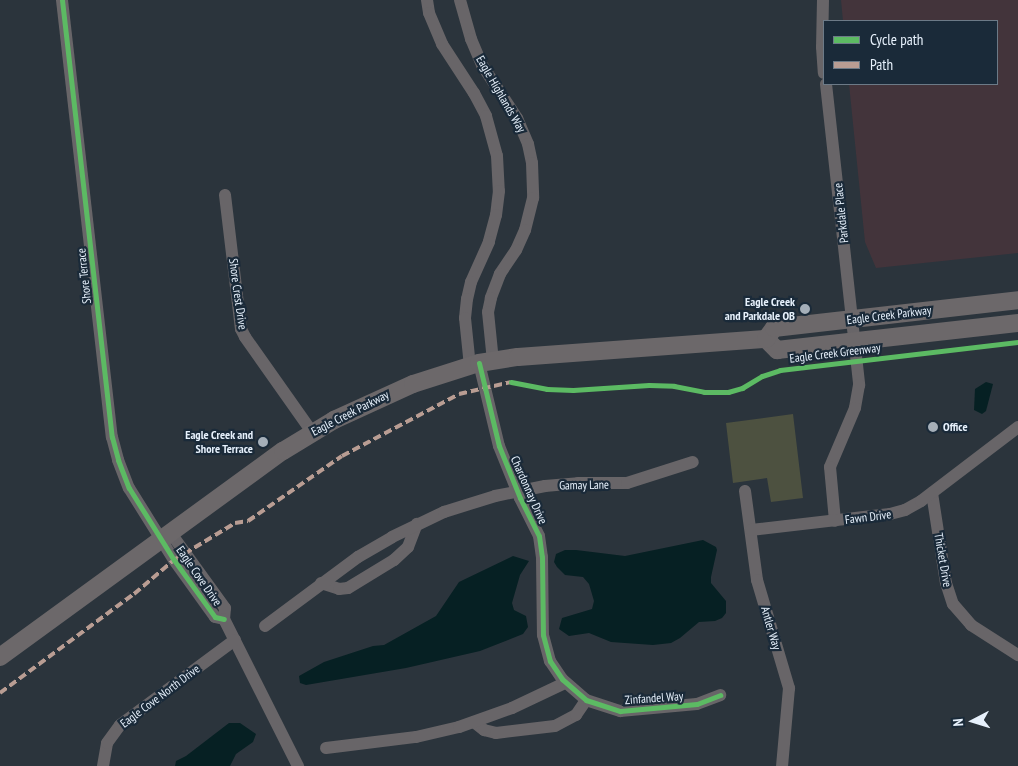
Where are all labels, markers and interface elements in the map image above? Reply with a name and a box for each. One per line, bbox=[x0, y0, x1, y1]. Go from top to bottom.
legend bbox=[823, 20, 998, 85]
text: Cycle path bbox=[870, 30, 923, 49]
street label: Eagle Highlands Way bbox=[473, 53, 529, 135]
text: Path bbox=[870, 55, 893, 74]
street label: Parkdale Place bbox=[831, 182, 851, 244]
street label: Shore Terrace bbox=[74, 247, 94, 305]
street label: Shore Crest Drive bbox=[226, 258, 250, 330]
place label: Eagle Creek and Parkdale OB bbox=[725, 295, 795, 323]
marker: Eagle Creek and Parkdale OB bbox=[799, 303, 811, 315]
street label: Eagle Creek Parkway bbox=[846, 303, 932, 327]
street label: Eagle Creek Greenway bbox=[789, 340, 881, 366]
street label: Eagle Creek Parkway bbox=[309, 387, 391, 439]
place label: Office bbox=[943, 420, 968, 434]
marker: Office bbox=[927, 421, 939, 433]
place label: Eagle Creek and Shore Terrace bbox=[185, 428, 253, 456]
marker: Eagle Creek and Shore Terrace bbox=[257, 436, 269, 448]
street label: Chardonnay Drive bbox=[507, 454, 551, 526]
street label: Gamay Lane bbox=[559, 477, 609, 493]
street label: Fawn Drive bbox=[844, 507, 892, 527]
street label: Thicket Drive bbox=[931, 532, 955, 588]
street label: Eagle Cove Drive bbox=[173, 543, 225, 609]
street label: Antler Way bbox=[758, 604, 784, 652]
street label: Eagle Cove North Drive bbox=[117, 661, 203, 731]
street label: Zinfandel Way bbox=[624, 689, 684, 707]
north arrow bbox=[948, 696, 998, 746]
text: N bbox=[949, 718, 967, 727]

